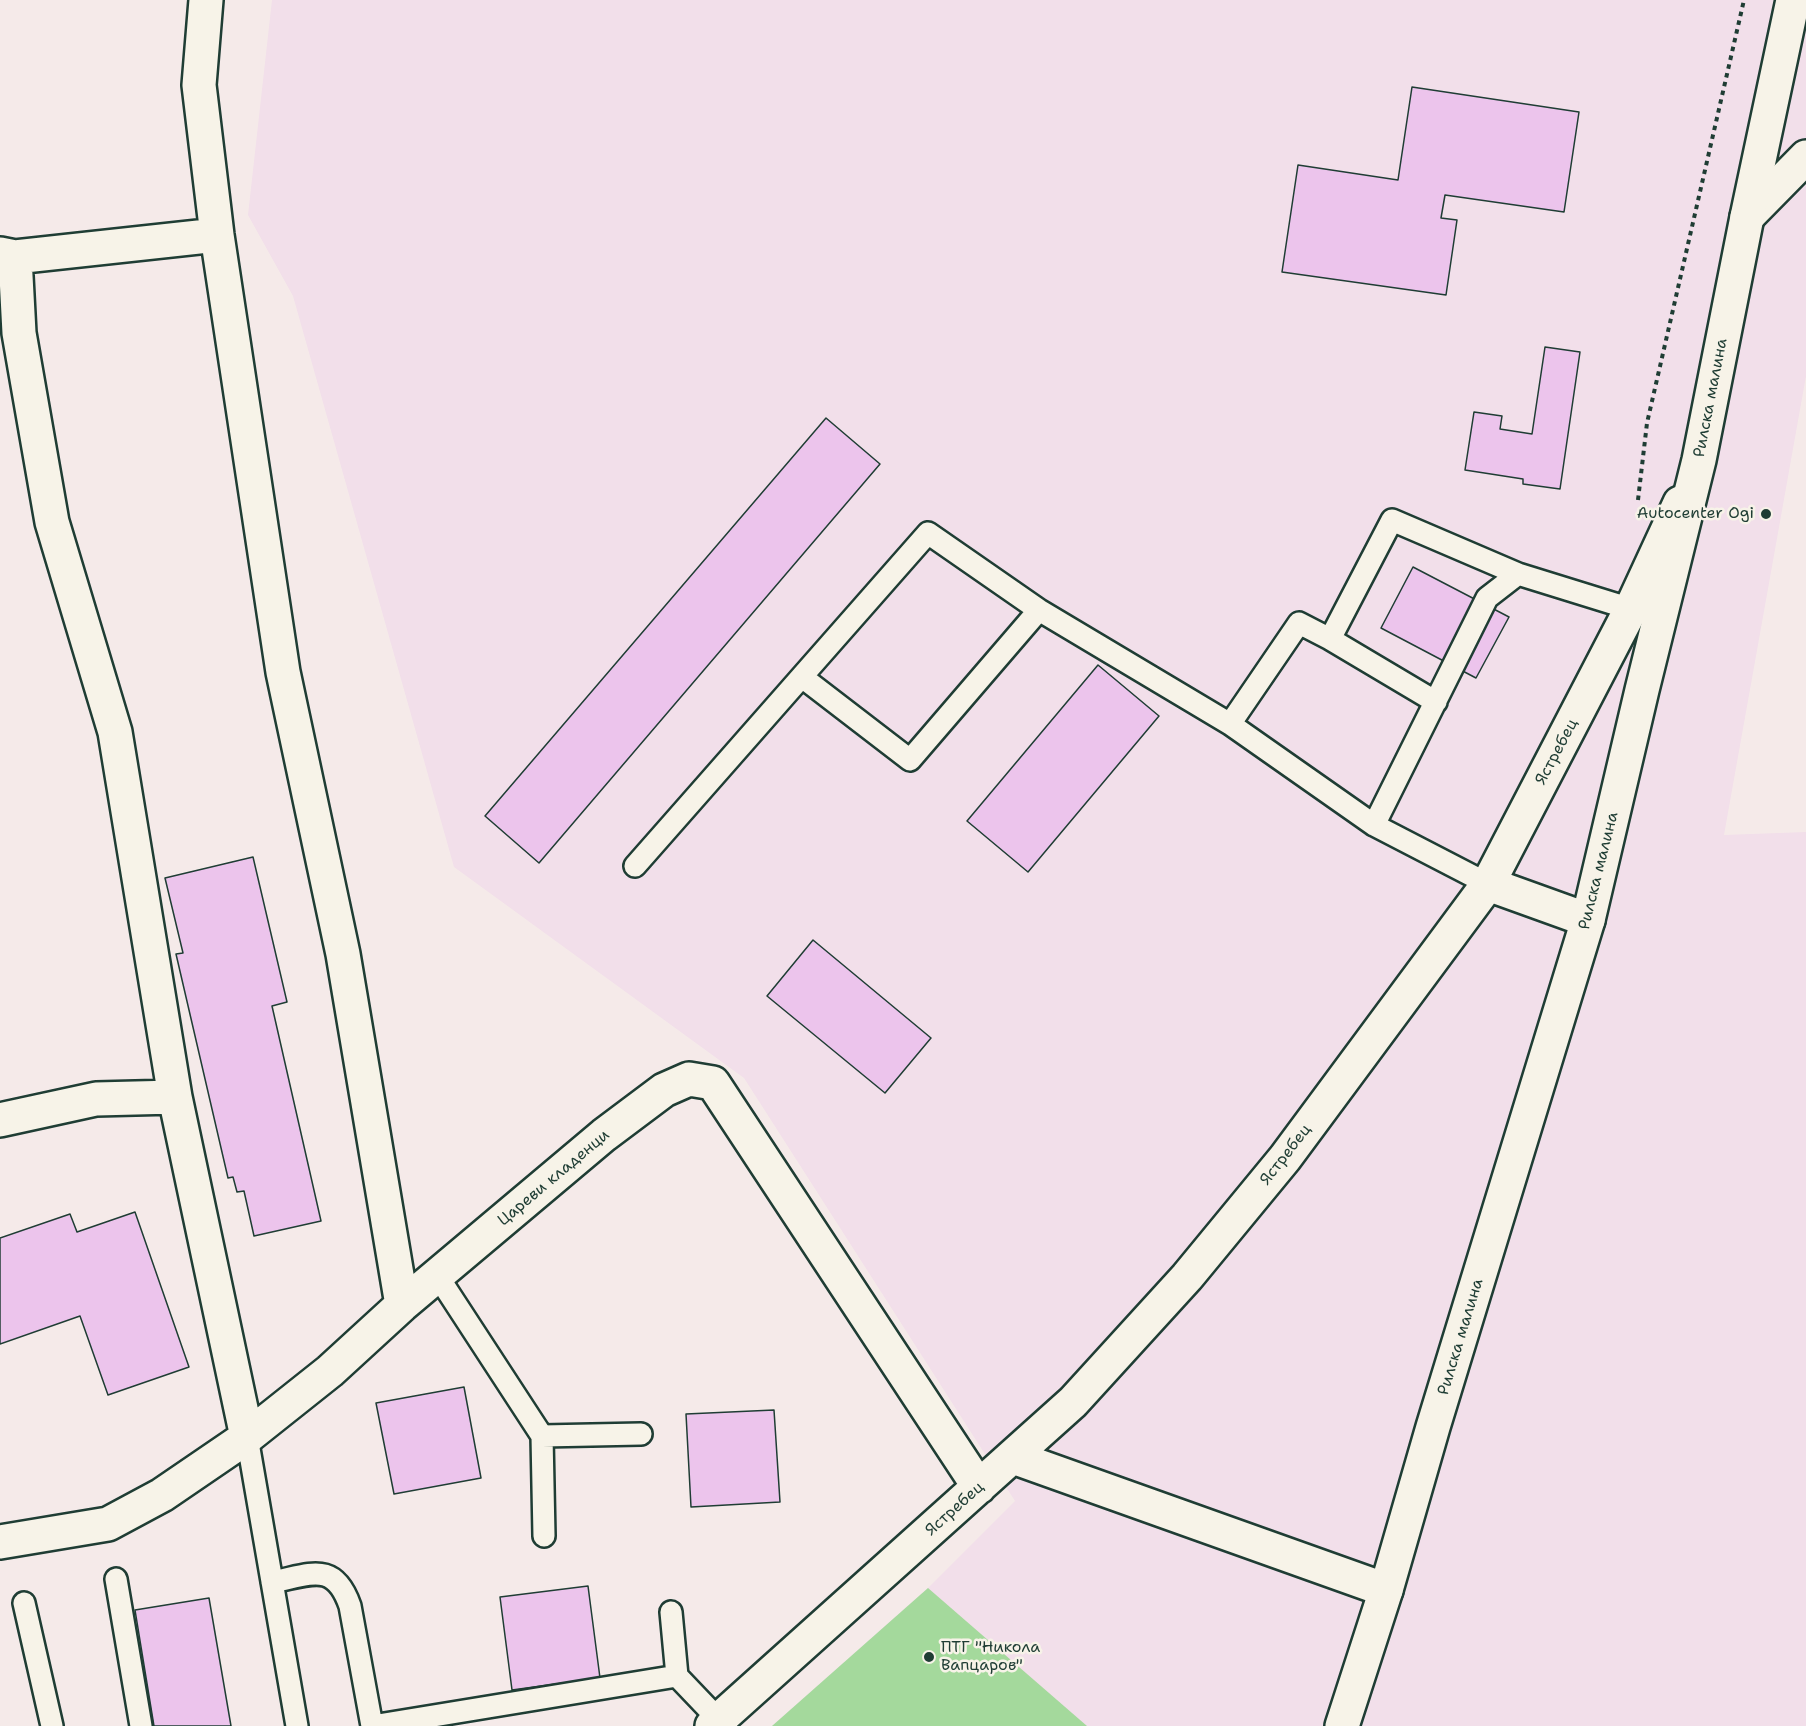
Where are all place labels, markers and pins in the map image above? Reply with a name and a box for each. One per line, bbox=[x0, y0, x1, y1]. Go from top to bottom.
place label: Autocenter Ogi bbox=[1637, 504, 1754, 524]
marker: Autocenter Ogi bbox=[1759, 507, 1773, 521]
place label: ПТГ "Никола Вапцаров" bbox=[941, 1638, 1040, 1676]
marker: ПТГ "Никола Вапцаров" bbox=[922, 1650, 936, 1664]

